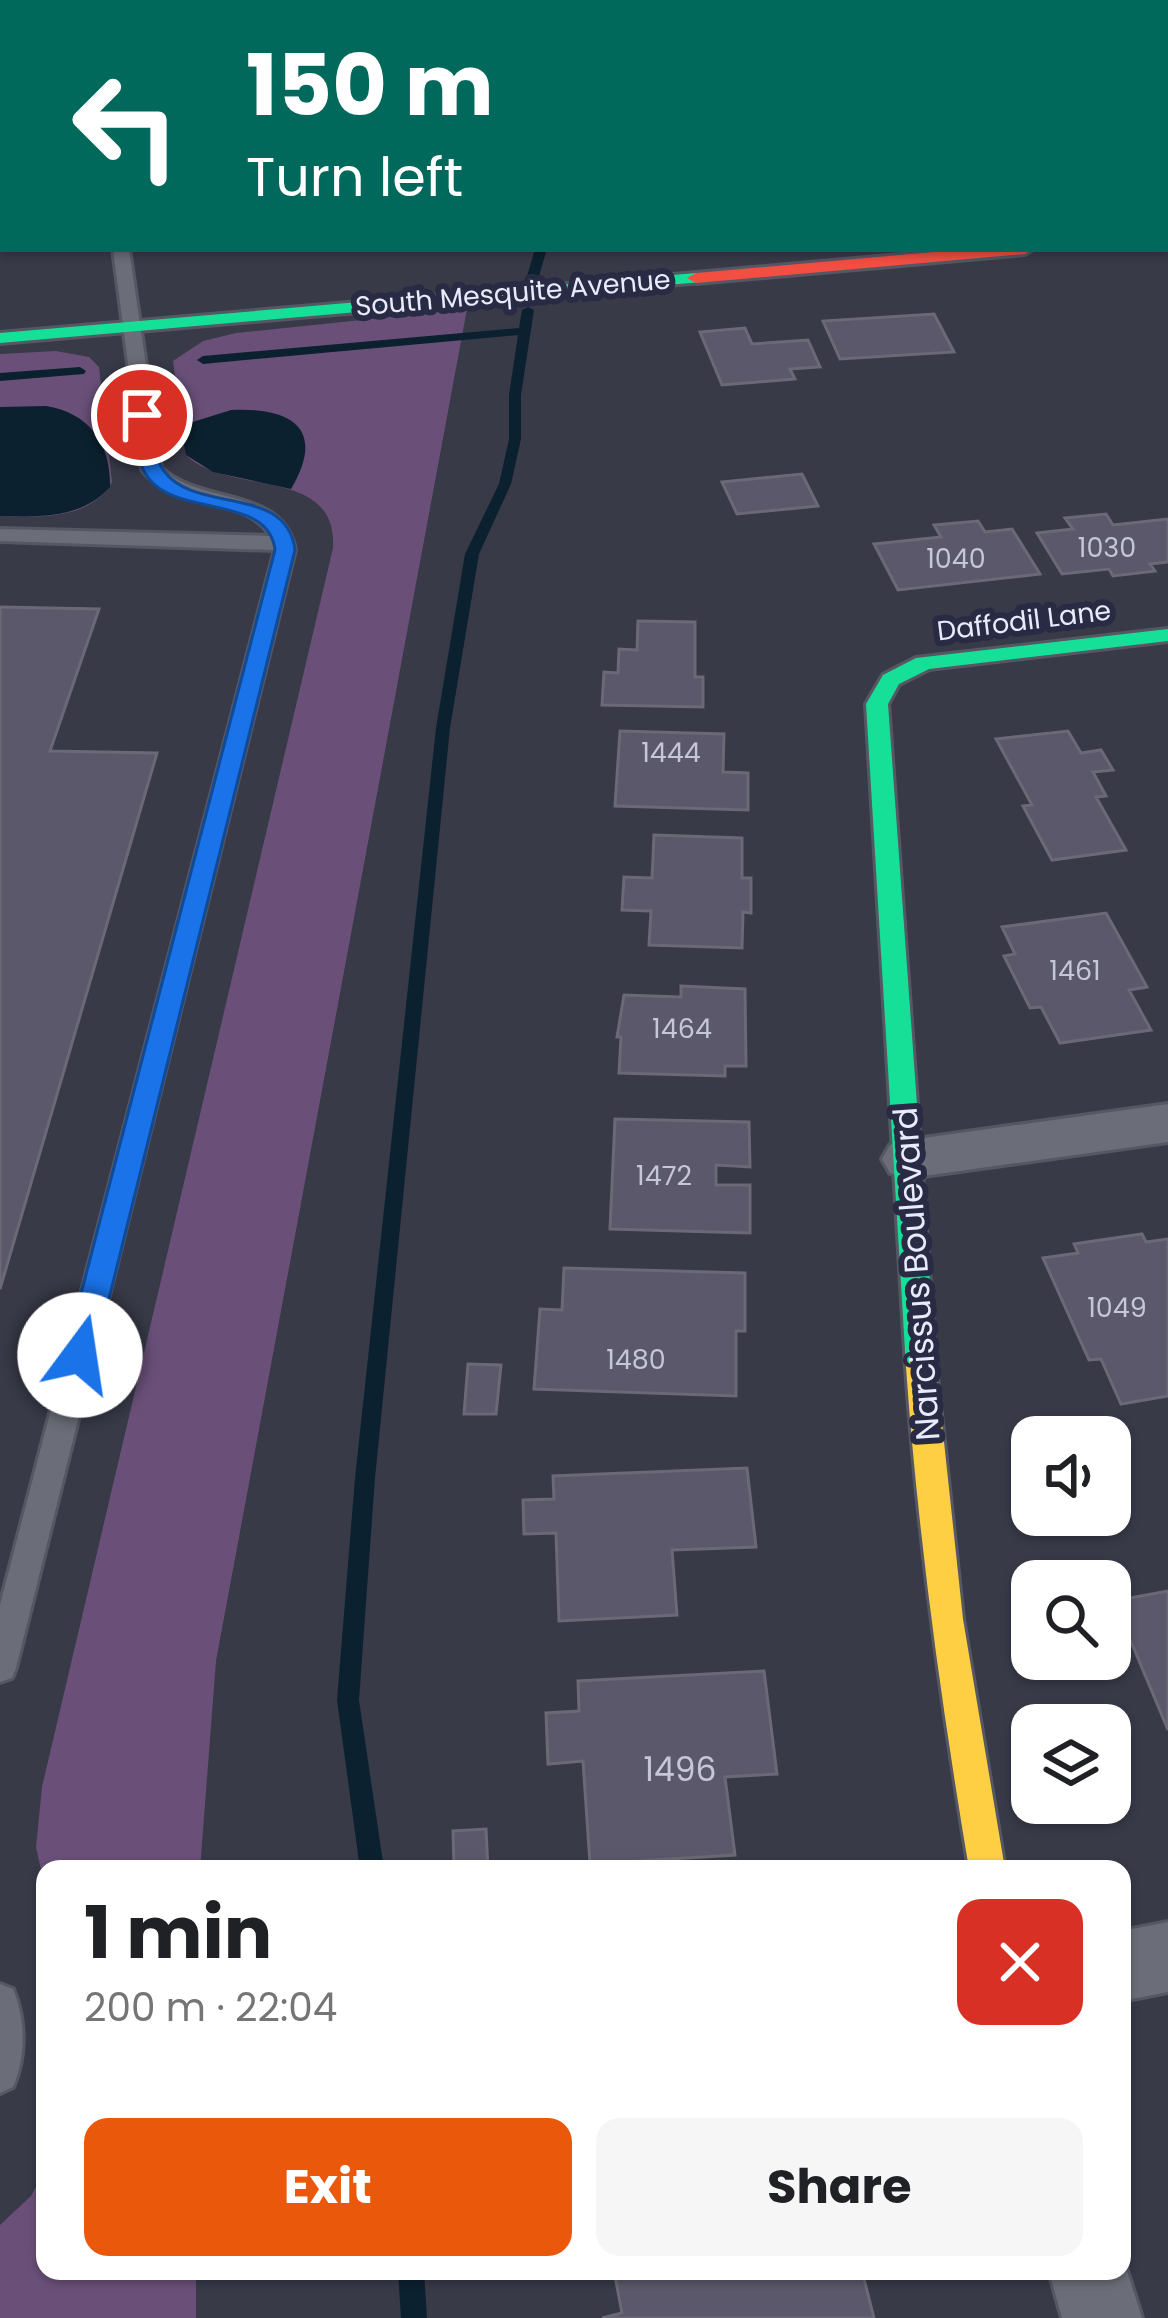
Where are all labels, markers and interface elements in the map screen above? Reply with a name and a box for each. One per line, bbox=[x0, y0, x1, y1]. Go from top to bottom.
text: 150 m bbox=[246, 27, 494, 144]
icon: left bbox=[48, 48, 204, 204]
text: Turn left bbox=[246, 139, 463, 215]
street label: South Mesquite Avenue bbox=[354, 260, 672, 325]
pin bbox=[91, 364, 193, 466]
icon: arrive bbox=[109, 382, 175, 448]
house number: 1030 bbox=[1078, 529, 1136, 566]
house number: 1040 bbox=[926, 540, 986, 577]
street label: Daffodil Lane bbox=[935, 591, 1113, 650]
house number: 1444 bbox=[641, 734, 701, 771]
house number: 1461 bbox=[1049, 952, 1101, 989]
house number: 1464 bbox=[652, 1010, 712, 1047]
street label: Narcissus Boulevard bbox=[881, 1106, 952, 1442]
house number: 1472 bbox=[636, 1157, 692, 1194]
house number: 1049 bbox=[1087, 1289, 1147, 1326]
position arrow bbox=[17.0, 1292, 143.0, 1418]
house number: 1480 bbox=[606, 1341, 666, 1378]
map controls bbox=[1011, 1416, 1131, 1824]
button: sound bbox=[1011, 1416, 1131, 1536]
button: search bbox=[1011, 1560, 1131, 1680]
button: layers bbox=[1011, 1704, 1131, 1824]
house number: 1496 bbox=[643, 1746, 717, 1793]
text: 1 min bbox=[84, 1882, 272, 1983]
button: close bbox=[957, 1899, 1083, 2025]
text: 200 m · 22:04 bbox=[84, 1980, 337, 2035]
button: Exit bbox=[84, 2118, 572, 2256]
button: Share bbox=[596, 2118, 1083, 2256]

